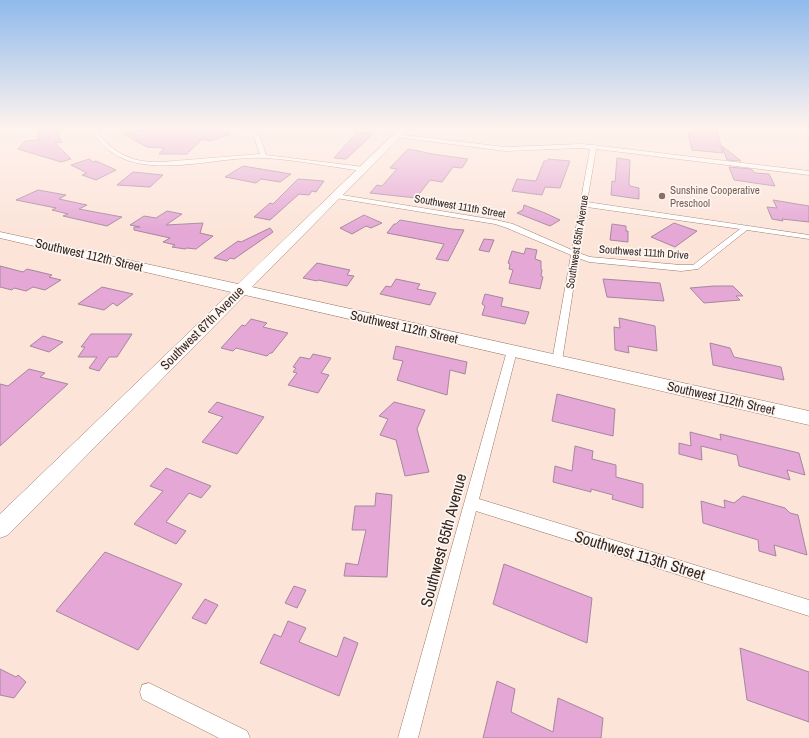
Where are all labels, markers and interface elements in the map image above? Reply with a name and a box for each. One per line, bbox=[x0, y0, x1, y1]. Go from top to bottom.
place label: Sunshine Cooperative Preschool bbox=[670, 183, 760, 210]
street label: Southwest 111th Street bbox=[413, 191, 507, 221]
marker: Sunshine Cooperative Preschool bbox=[657, 191, 667, 201]
street label: Southwest 65th Avenue bbox=[563, 194, 591, 290]
street label: Southwest 112th Street bbox=[33, 234, 145, 276]
street label: Southwest 111th Drive bbox=[599, 242, 689, 262]
street label: Southwest 67th Avenue bbox=[156, 282, 248, 374]
street label: Southwest 112th Street bbox=[348, 306, 460, 348]
street label: Southwest 112th Street bbox=[665, 377, 777, 419]
street label: Southwest 65th Avenue bbox=[415, 471, 471, 609]
street label: Southwest 113th Street bbox=[572, 525, 708, 585]

